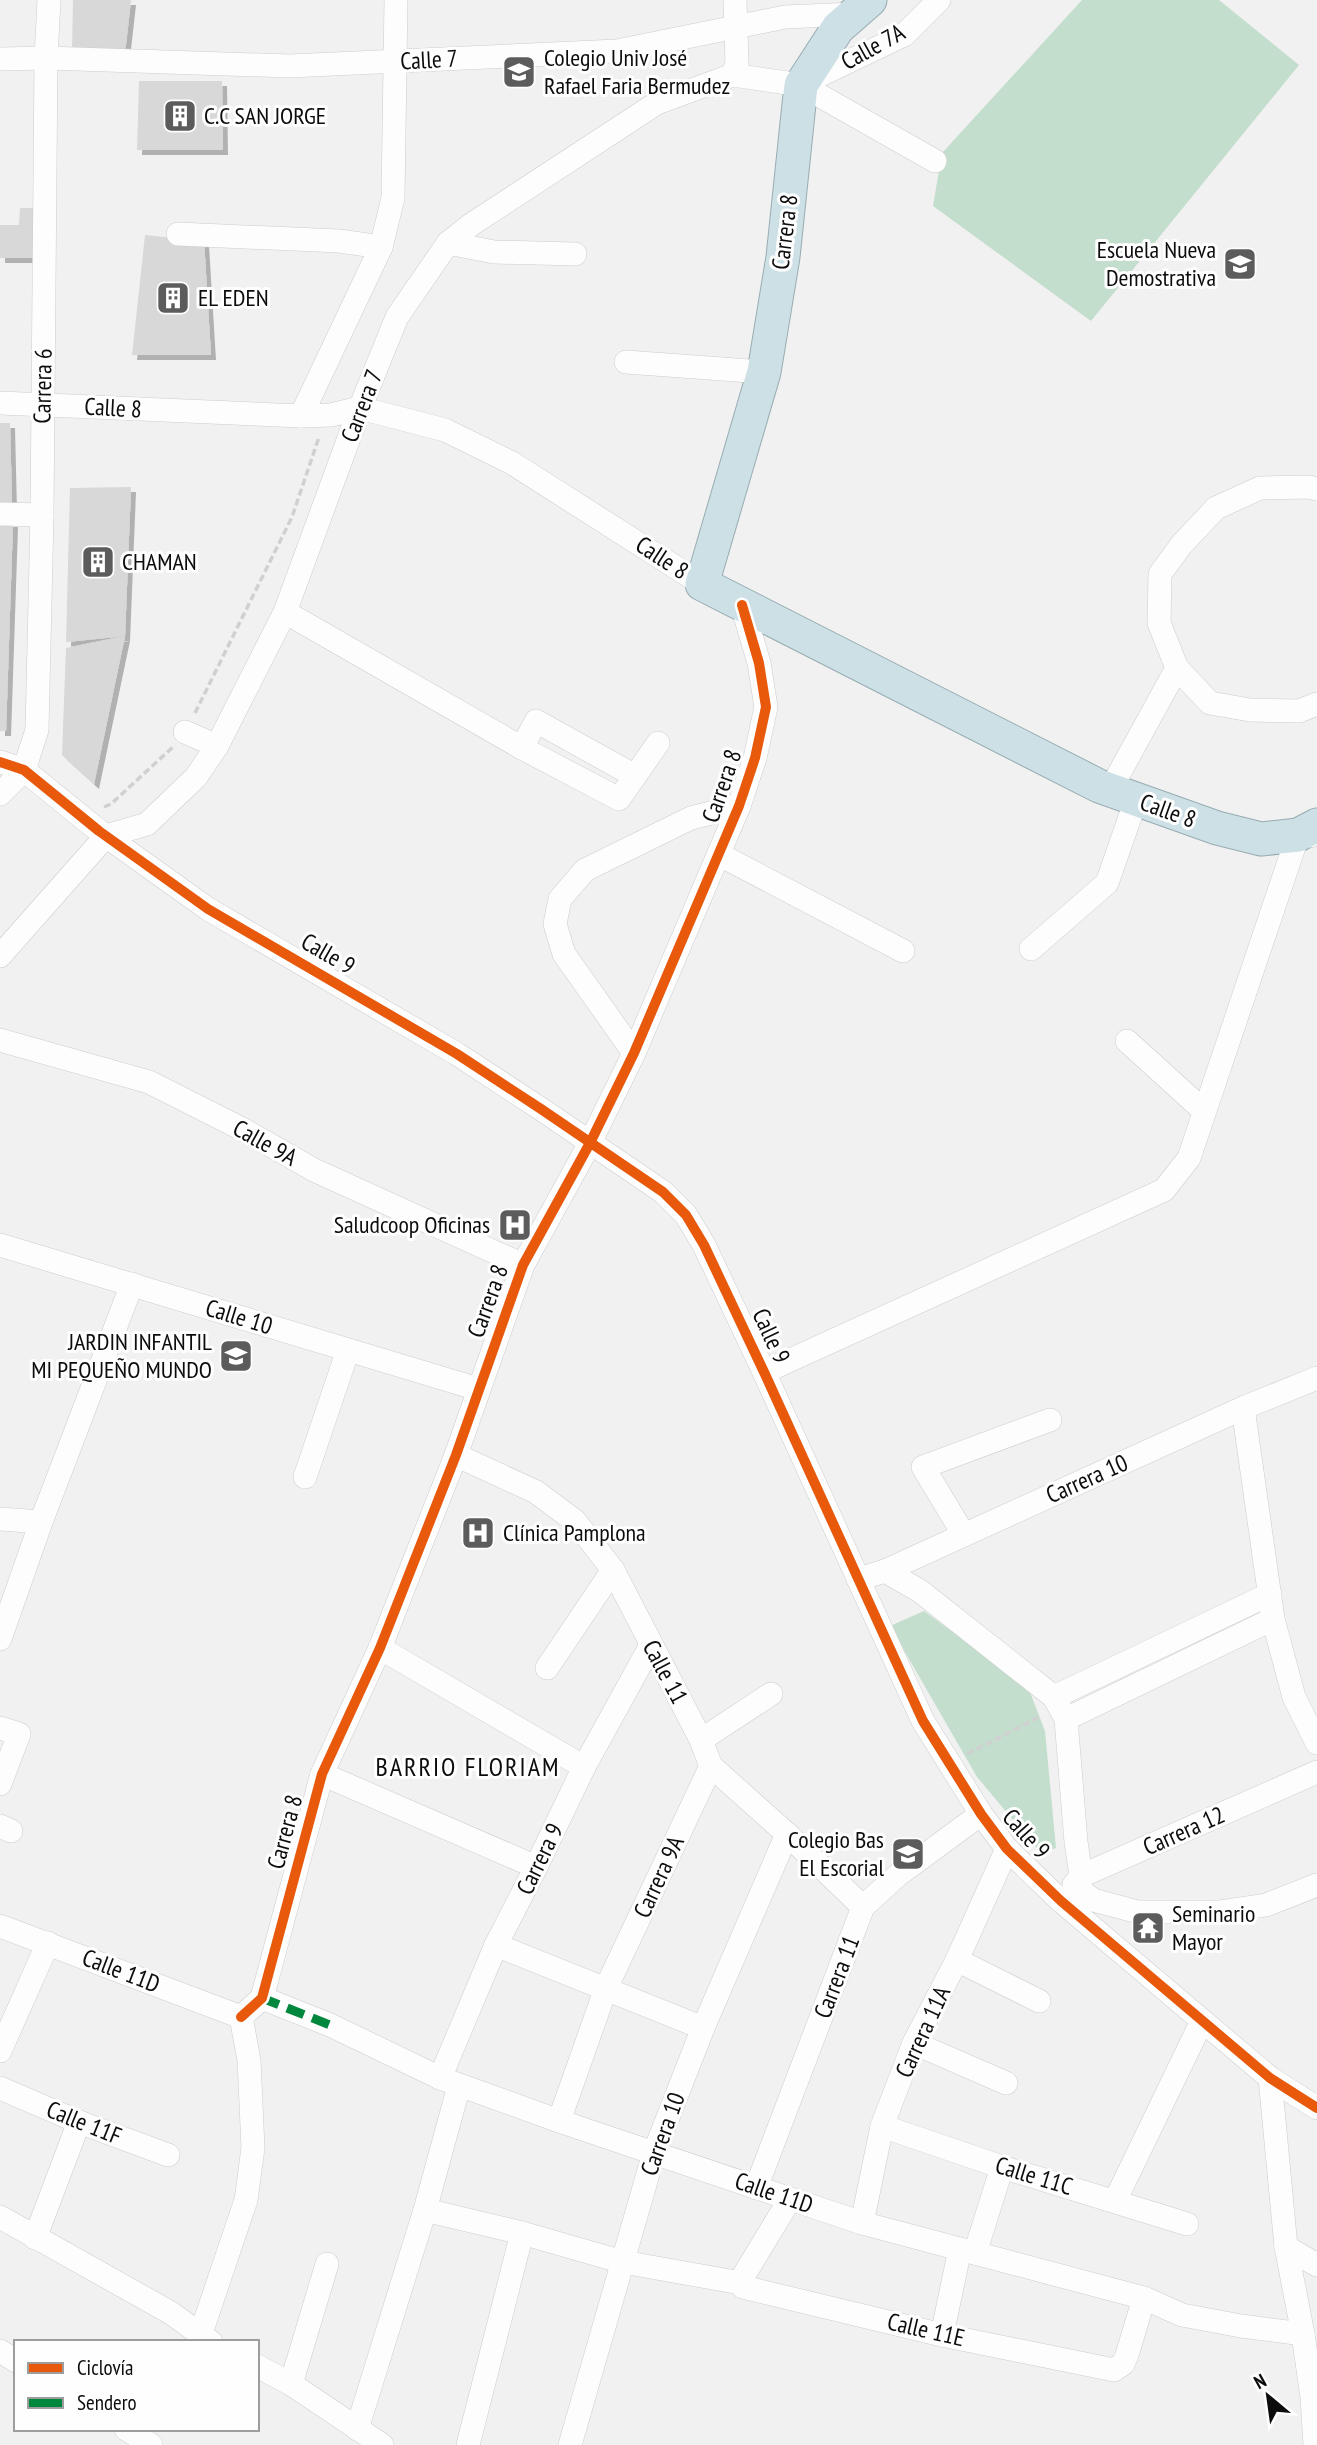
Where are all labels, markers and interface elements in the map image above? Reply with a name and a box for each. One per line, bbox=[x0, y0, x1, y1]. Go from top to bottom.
street label: Calle 7A bbox=[835, 16, 911, 77]
place label: Colegio Univ José Rafael Faria Bermudez bbox=[544, 42, 730, 101]
street label: Calle 7 bbox=[400, 43, 458, 76]
school or university icon: Colegio Univ José Rafael Faria Bermudez bbox=[500, 53, 538, 91]
building icon: C.C SAN JORGE bbox=[161, 97, 199, 135]
place label: C.C SAN JORGE bbox=[204, 100, 326, 131]
street label: Carrera 8 bbox=[765, 193, 804, 271]
place label: Escuela Nueva Demostrativa bbox=[1097, 234, 1216, 293]
school or university icon: Escuela Nueva Demostrativa bbox=[1221, 245, 1259, 283]
building icon: EL EDEN bbox=[154, 279, 192, 317]
place label: EL EDEN bbox=[198, 282, 269, 313]
street label: Carrera 6 bbox=[26, 348, 59, 424]
street label: Carrera 7 bbox=[334, 365, 390, 447]
street label: Calle 8 bbox=[84, 391, 142, 424]
street label: Calle 8 bbox=[630, 529, 695, 586]
building icon: CHAMAN bbox=[79, 543, 117, 581]
place label: CHAMAN bbox=[122, 546, 197, 577]
street label: Carrera 8 bbox=[695, 745, 748, 827]
street label: Calle 8 bbox=[1136, 786, 1200, 835]
street label: Calle 9 bbox=[296, 926, 361, 981]
street label: Calle 9A bbox=[228, 1112, 303, 1173]
hospital icon: Saludcoop Oficinas bbox=[496, 1206, 534, 1244]
place label: Saludcoop Oficinas bbox=[334, 1209, 490, 1240]
street label: Carrera 8 bbox=[460, 1260, 515, 1342]
street label: Calle 10 bbox=[202, 1292, 276, 1341]
street label: Calle 9 bbox=[745, 1303, 798, 1368]
place label: JARDIN INFANTIL MI PEQUEÑO MUNDO bbox=[31, 1326, 212, 1385]
school or university icon: JARDIN INFANTIL MI PEQUEÑO MUNDO bbox=[217, 1337, 255, 1375]
street label: Carrera 10 bbox=[1041, 1447, 1132, 1510]
hospital icon: Clínica Pamplona bbox=[459, 1514, 497, 1552]
place label: Clínica Pamplona bbox=[503, 1517, 646, 1548]
street label: Calle 11 bbox=[636, 1634, 695, 1709]
district label: BARRIO FLORIAM bbox=[375, 1750, 561, 1783]
street label: Carrera 8 bbox=[260, 1791, 309, 1872]
street label: Carrera 12 bbox=[1138, 1799, 1229, 1862]
street label: Calle 9 bbox=[996, 1802, 1057, 1865]
street label: Carrera 9 bbox=[509, 1818, 570, 1899]
place label: Colegio Bas El Escorial bbox=[788, 1824, 884, 1883]
street label: Carrera 9A bbox=[626, 1830, 691, 1923]
school or university icon: Colegio Bas El Escorial bbox=[889, 1835, 927, 1873]
place label: Seminario Mayor bbox=[1172, 1898, 1255, 1957]
temple icon: Seminario Mayor bbox=[1129, 1909, 1167, 1947]
street label: Carrera 11 bbox=[807, 1931, 866, 2023]
street label: Calle 11D bbox=[78, 1942, 164, 1999]
street label: Carrera 11A bbox=[888, 1980, 957, 2083]
street label: Carrera 10 bbox=[633, 2088, 692, 2180]
street label: Calle 11F bbox=[42, 2094, 126, 2152]
street label: Calle 11C bbox=[992, 2149, 1076, 2202]
street label: Calle 11D bbox=[731, 2165, 817, 2220]
street label: Calle 11E bbox=[884, 2306, 968, 2353]
legend bbox=[14, 2340, 259, 2431]
text: Ciclovía bbox=[77, 2354, 134, 2381]
north arrow bbox=[1233, 2361, 1303, 2431]
text: N bbox=[1249, 2368, 1270, 2394]
text: Sendero bbox=[77, 2389, 136, 2416]

